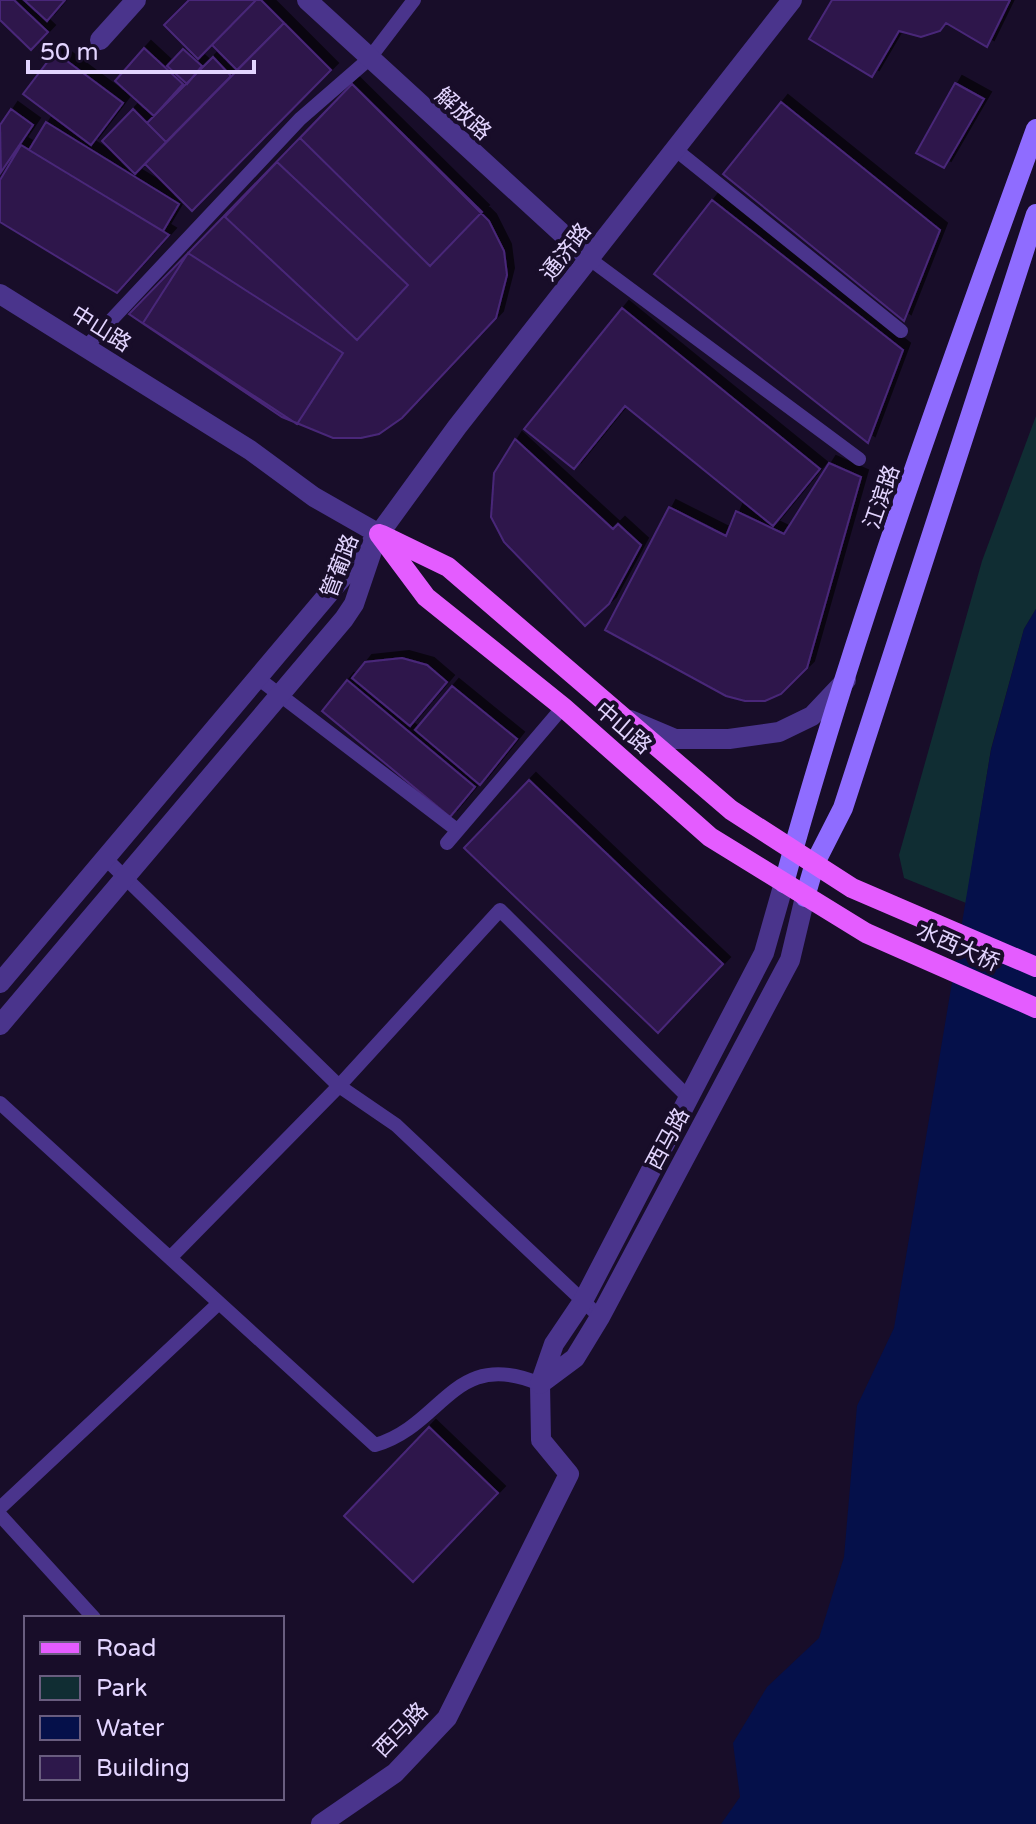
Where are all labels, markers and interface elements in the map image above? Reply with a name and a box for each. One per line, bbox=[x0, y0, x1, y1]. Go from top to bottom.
scale bar bbox=[28, 24, 254, 74]
text: 50 m bbox=[40, 38, 98, 67]
street label: 解放路 bbox=[430, 82, 496, 146]
street label: 通济路 bbox=[535, 218, 597, 286]
street label: 中山路 bbox=[66, 300, 136, 358]
street label: 江滨路 bbox=[859, 462, 905, 532]
street label: 管葡路 bbox=[316, 531, 364, 601]
street label: 中山路 bbox=[590, 697, 656, 759]
street label: 水西大桥 bbox=[913, 917, 1003, 977]
street label: 西马路 bbox=[641, 1104, 695, 1174]
legend bbox=[24, 1616, 284, 1800]
text: Road bbox=[96, 1634, 156, 1663]
text: Park bbox=[96, 1674, 147, 1703]
street label: 西马路 bbox=[369, 1697, 433, 1763]
text: Water bbox=[96, 1714, 165, 1743]
text: Building bbox=[96, 1754, 190, 1783]

